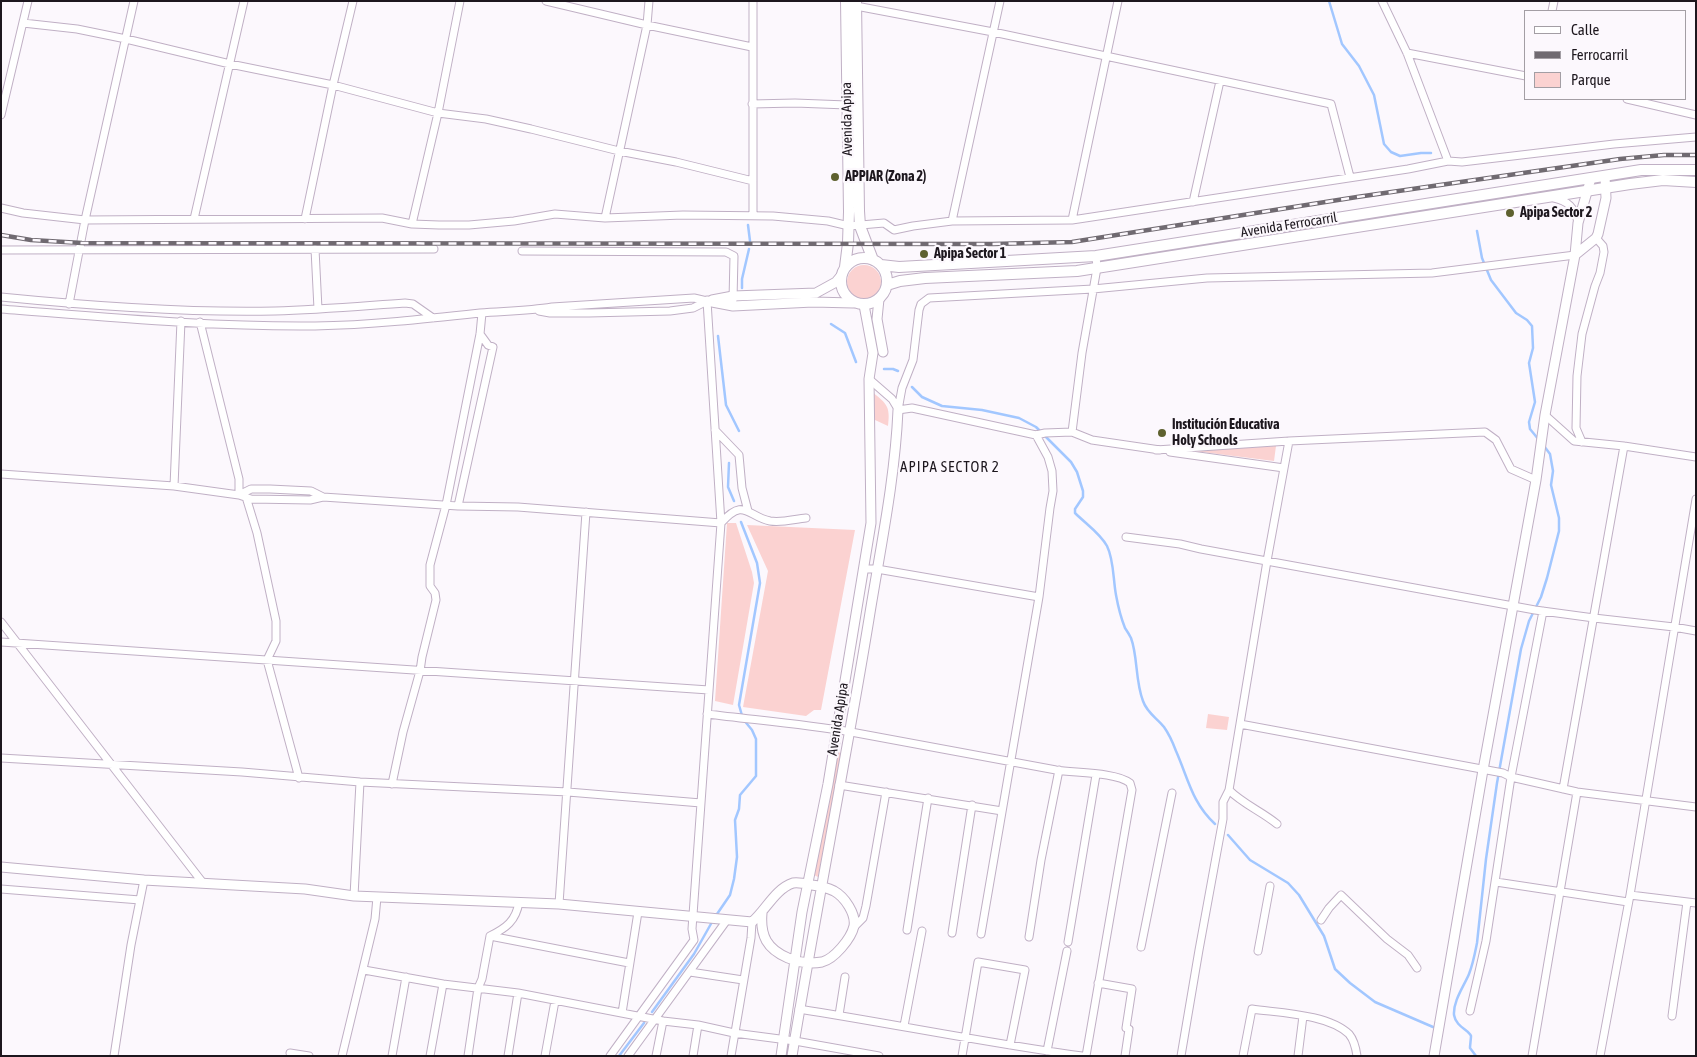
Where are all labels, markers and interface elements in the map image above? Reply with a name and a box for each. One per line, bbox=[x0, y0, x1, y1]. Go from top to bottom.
legend bbox=[1524, 10, 1687, 100]
text: Calle bbox=[1571, 21, 1599, 38]
text: Ferrocarril bbox=[1571, 46, 1628, 63]
text: Parque bbox=[1571, 71, 1611, 88]
street label: Avenida Apipa bbox=[838, 82, 856, 156]
place label: APPIAR (Zona 2) bbox=[845, 169, 926, 185]
marker: APPIAR (Zona 2) bbox=[829, 171, 841, 183]
place label: Apipa Sector 2 bbox=[1520, 205, 1592, 221]
marker: Apipa Sector 2 bbox=[1504, 207, 1516, 219]
street label: Avenida Ferrocarril bbox=[1240, 209, 1338, 241]
place label: Apipa Sector 1 bbox=[934, 246, 1006, 262]
marker: Apipa Sector 1 bbox=[918, 248, 930, 260]
place label: Institución Educativa Holy Schools bbox=[1172, 417, 1279, 450]
marker: Institución Educativa Holy Schools bbox=[1156, 427, 1168, 439]
district label: APIPA SECTOR 2 bbox=[898, 458, 1002, 476]
street label: Avenida Apipa bbox=[824, 681, 852, 757]

